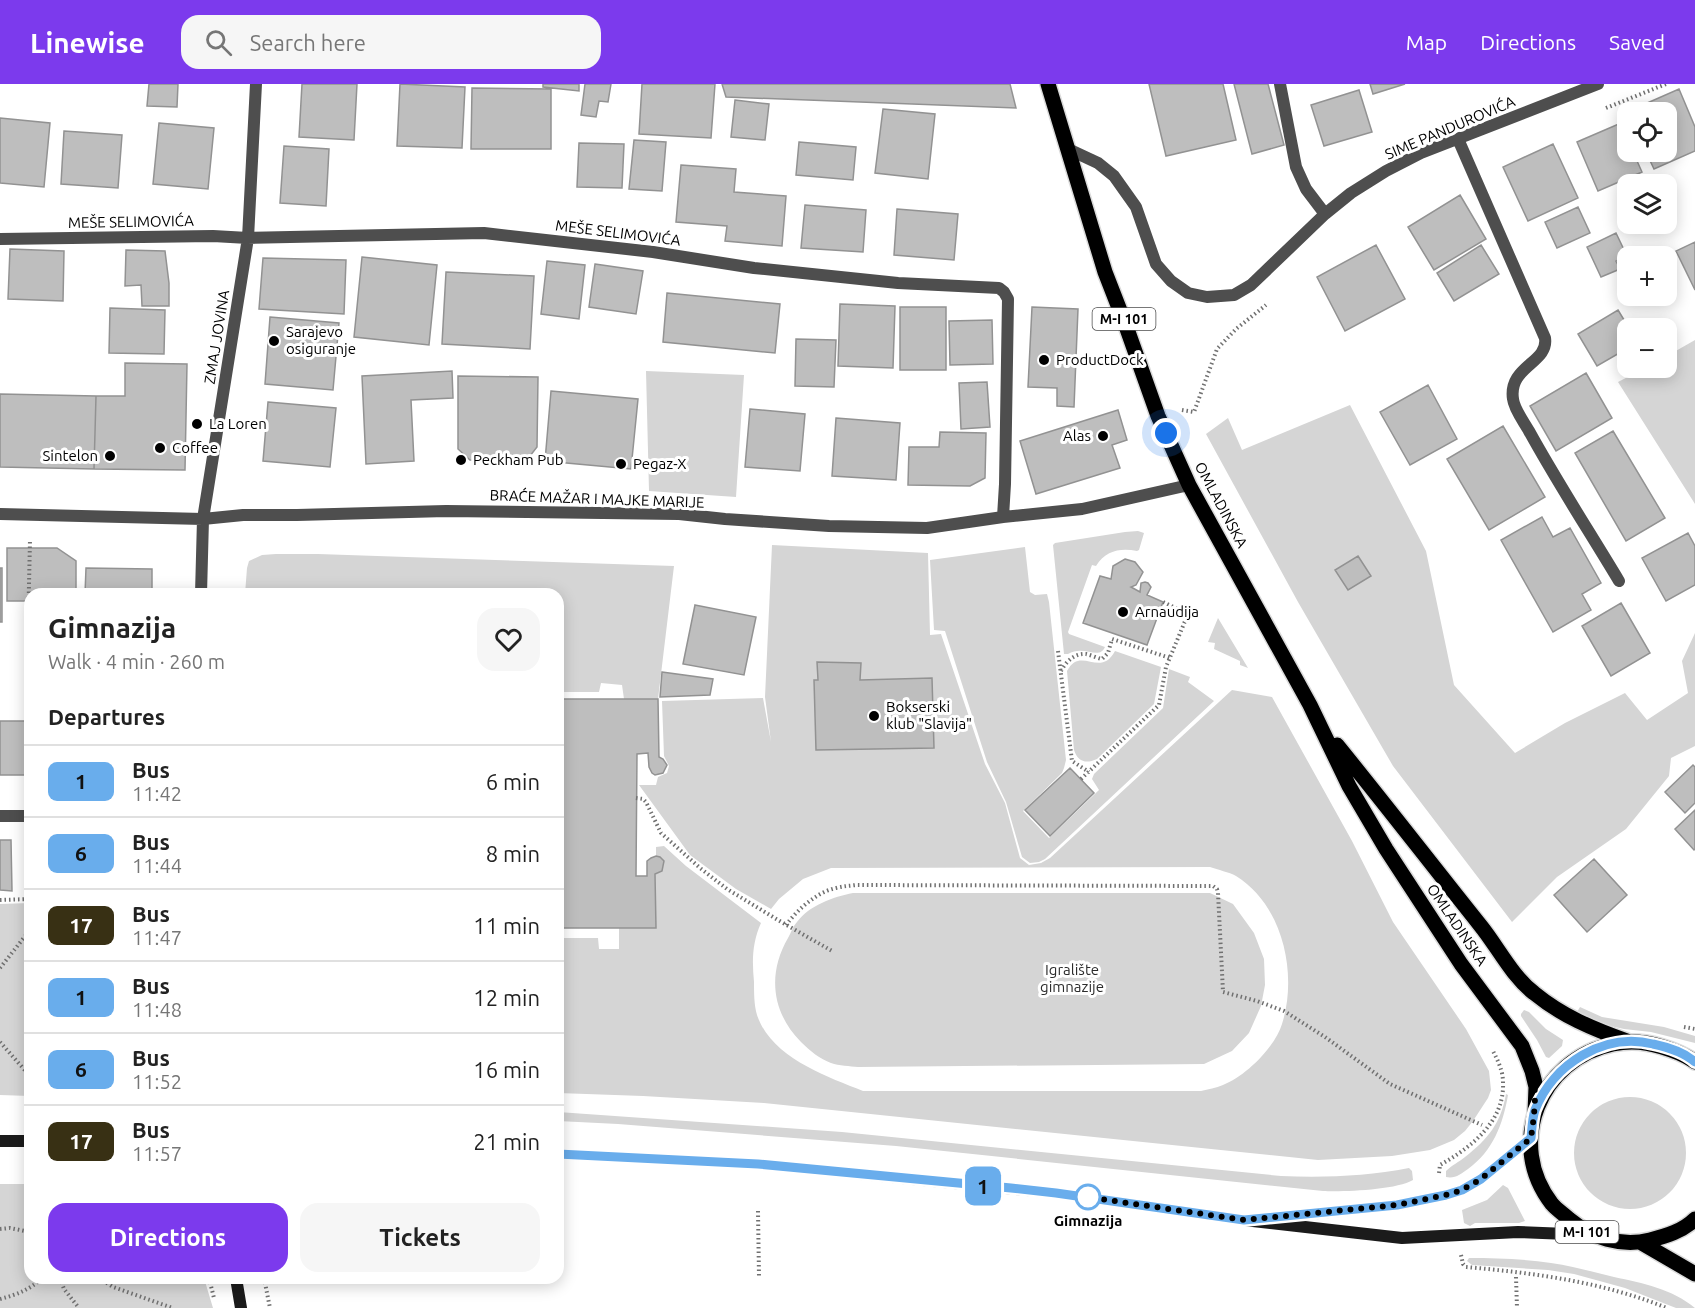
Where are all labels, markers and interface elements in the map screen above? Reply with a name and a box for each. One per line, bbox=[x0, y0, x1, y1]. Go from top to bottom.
search box bbox=[181, 15, 601, 69]
icon: search bbox=[202, 26, 235, 59]
text: Linewise bbox=[30, 27, 145, 58]
text: Search here bbox=[250, 30, 366, 55]
text: Map bbox=[1406, 30, 1447, 54]
text: Directions bbox=[1480, 30, 1576, 54]
text: Saved bbox=[1609, 30, 1665, 54]
street label: SIME PANDUROVIĆA bbox=[1382, 92, 1518, 163]
map controls bbox=[1617, 102, 1677, 378]
button: locate bbox=[1617, 102, 1677, 162]
button: layers bbox=[1617, 174, 1677, 234]
street label: MEŠE SELIMOVIĆA bbox=[68, 212, 194, 231]
street label: MEŠE SELIMOVIĆA bbox=[554, 216, 682, 249]
button: + bbox=[1617, 246, 1677, 306]
street label: ZMAJ JOVINA bbox=[201, 288, 232, 385]
road number: M-I 101 bbox=[1092, 308, 1156, 330]
button: − bbox=[1617, 318, 1677, 378]
place label: Sarajevo osiguranje bbox=[286, 323, 356, 357]
marker: Sarajevo osiguranje bbox=[267, 334, 281, 348]
place label: ProductDock bbox=[1056, 351, 1144, 368]
marker: ProductDock bbox=[1037, 353, 1051, 367]
place label: La Loren bbox=[209, 415, 267, 432]
marker: La Loren bbox=[190, 417, 204, 431]
your location bbox=[1151, 418, 1181, 448]
place label: Alas bbox=[1063, 427, 1091, 444]
marker: Alas bbox=[1096, 429, 1110, 443]
place label: Coffee bbox=[172, 439, 218, 456]
marker: Coffee bbox=[153, 441, 167, 455]
place label: Sintelon bbox=[43, 447, 98, 464]
marker: Sintelon bbox=[103, 449, 117, 463]
place label: Peckham Pub bbox=[473, 451, 563, 468]
marker: Peckham Pub bbox=[454, 453, 468, 467]
place label: Pegaz-X bbox=[633, 455, 686, 472]
marker: Pegaz-X bbox=[614, 457, 628, 471]
street label: OMLADINSKA bbox=[1192, 459, 1251, 551]
street label: BRAĆE MAŽAR I MAJKE MARIJE bbox=[489, 486, 705, 511]
place label: Arnaudija bbox=[1135, 603, 1199, 620]
marker: Arnaudija bbox=[1116, 605, 1130, 619]
button: heart bbox=[477, 608, 540, 671]
text: Gimnazija bbox=[48, 612, 176, 643]
text: Walk · 4 min · 260 m bbox=[48, 650, 225, 673]
place label: Bokserski klub "Slavija" bbox=[886, 698, 972, 732]
text: Departures bbox=[48, 704, 165, 729]
marker: Bokserski klub "Slavija" bbox=[867, 709, 881, 723]
text: Bus bbox=[132, 757, 170, 782]
text: 1 bbox=[75, 769, 87, 793]
text: 6 min bbox=[486, 769, 540, 794]
text: 11:42 bbox=[132, 782, 182, 805]
text: Bus bbox=[132, 829, 170, 854]
text: 6 bbox=[75, 841, 87, 865]
text: 8 min bbox=[486, 841, 540, 866]
text: 11:44 bbox=[132, 854, 182, 877]
street label: OMLADINSKA bbox=[1424, 881, 1491, 969]
text: Bus bbox=[132, 901, 170, 926]
text: 17 bbox=[69, 913, 93, 937]
text: 11 min bbox=[473, 913, 540, 938]
text: 11:47 bbox=[132, 926, 182, 949]
park label: Igralište gimnazije bbox=[1040, 961, 1104, 995]
text: Bus bbox=[132, 973, 170, 998]
text: 1 bbox=[75, 985, 87, 1009]
text: 12 min bbox=[473, 985, 540, 1010]
text: 11:48 bbox=[132, 998, 182, 1021]
text: Bus bbox=[132, 1045, 170, 1070]
text: 6 bbox=[75, 1057, 87, 1081]
text: 16 min bbox=[473, 1057, 540, 1082]
text: 11:52 bbox=[132, 1070, 182, 1093]
text: Bus bbox=[132, 1117, 170, 1142]
text: 17 bbox=[69, 1129, 93, 1153]
text: 21 min bbox=[473, 1129, 540, 1154]
text: 11:57 bbox=[132, 1142, 182, 1165]
line badge: 1 bbox=[964, 1166, 1002, 1206]
text: 1 bbox=[977, 1174, 989, 1198]
marker: Gimnazija bbox=[1075, 1184, 1101, 1210]
button: Directions bbox=[48, 1203, 288, 1272]
button: Tickets bbox=[300, 1203, 540, 1272]
place label: Gimnazija bbox=[1054, 1212, 1122, 1229]
road number: M-I 101 bbox=[1556, 1221, 1618, 1243]

